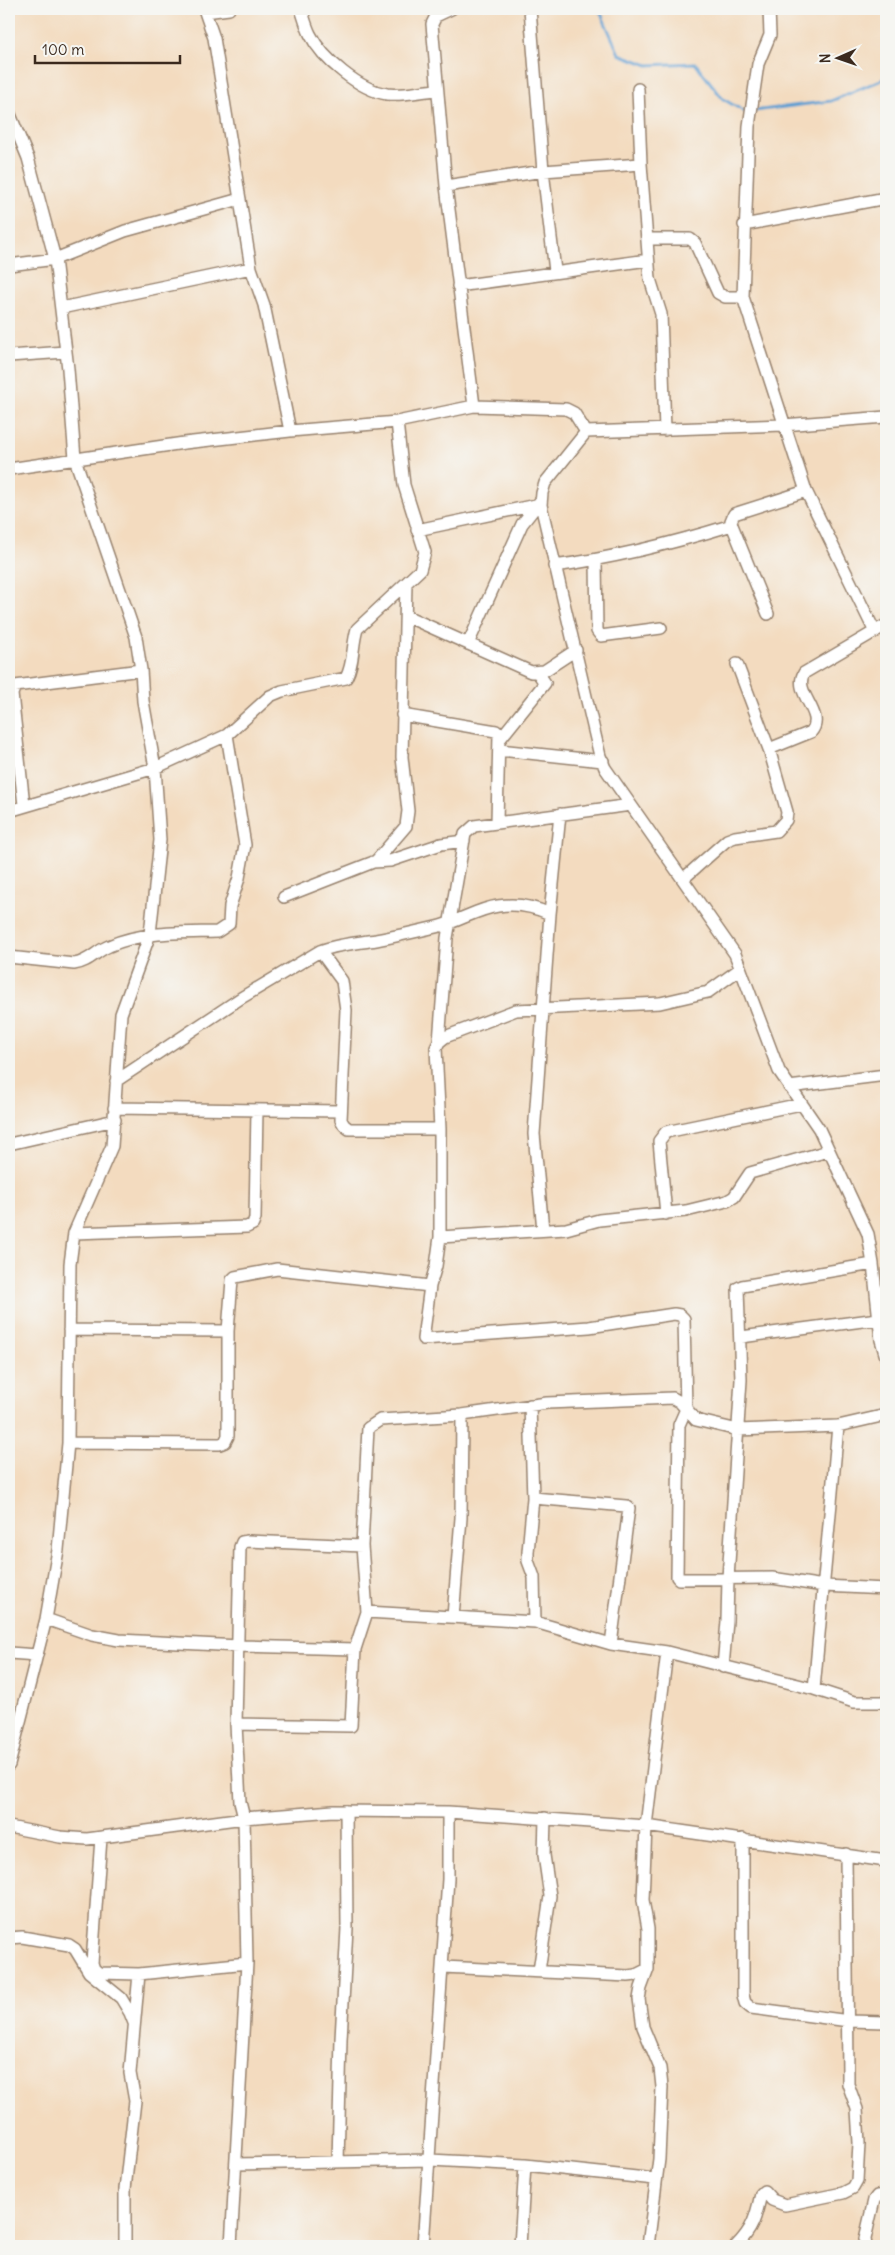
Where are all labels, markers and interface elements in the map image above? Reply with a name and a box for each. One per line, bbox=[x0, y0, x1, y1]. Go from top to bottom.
scale bar bbox=[35, 32, 180, 64]
north arrow bbox=[812, 32, 862, 82]
text: 100 m bbox=[42, 40, 84, 59]
text: N bbox=[816, 53, 834, 64]

